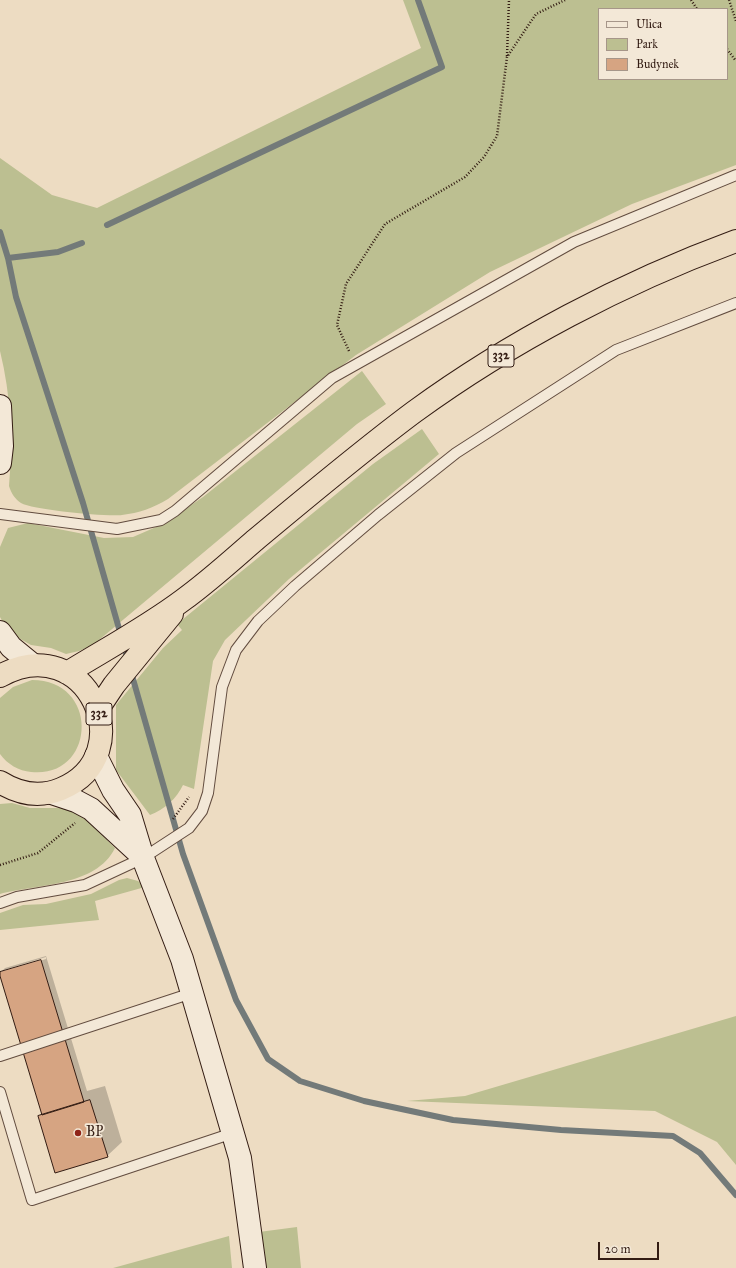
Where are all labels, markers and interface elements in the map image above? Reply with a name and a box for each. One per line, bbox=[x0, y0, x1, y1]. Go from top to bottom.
legend bbox=[598, 8, 728, 80]
text: Ulica bbox=[636, 17, 662, 31]
text: Park bbox=[636, 37, 658, 51]
text: Budynek bbox=[636, 57, 679, 71]
road number: 332 bbox=[488, 345, 514, 367]
road number: 332 bbox=[86, 703, 112, 725]
place label: BP bbox=[86, 1125, 103, 1141]
marker: BP bbox=[73, 1128, 83, 1138]
scale bar bbox=[600, 1234, 661, 1260]
text: 20 m bbox=[605, 1242, 631, 1256]

